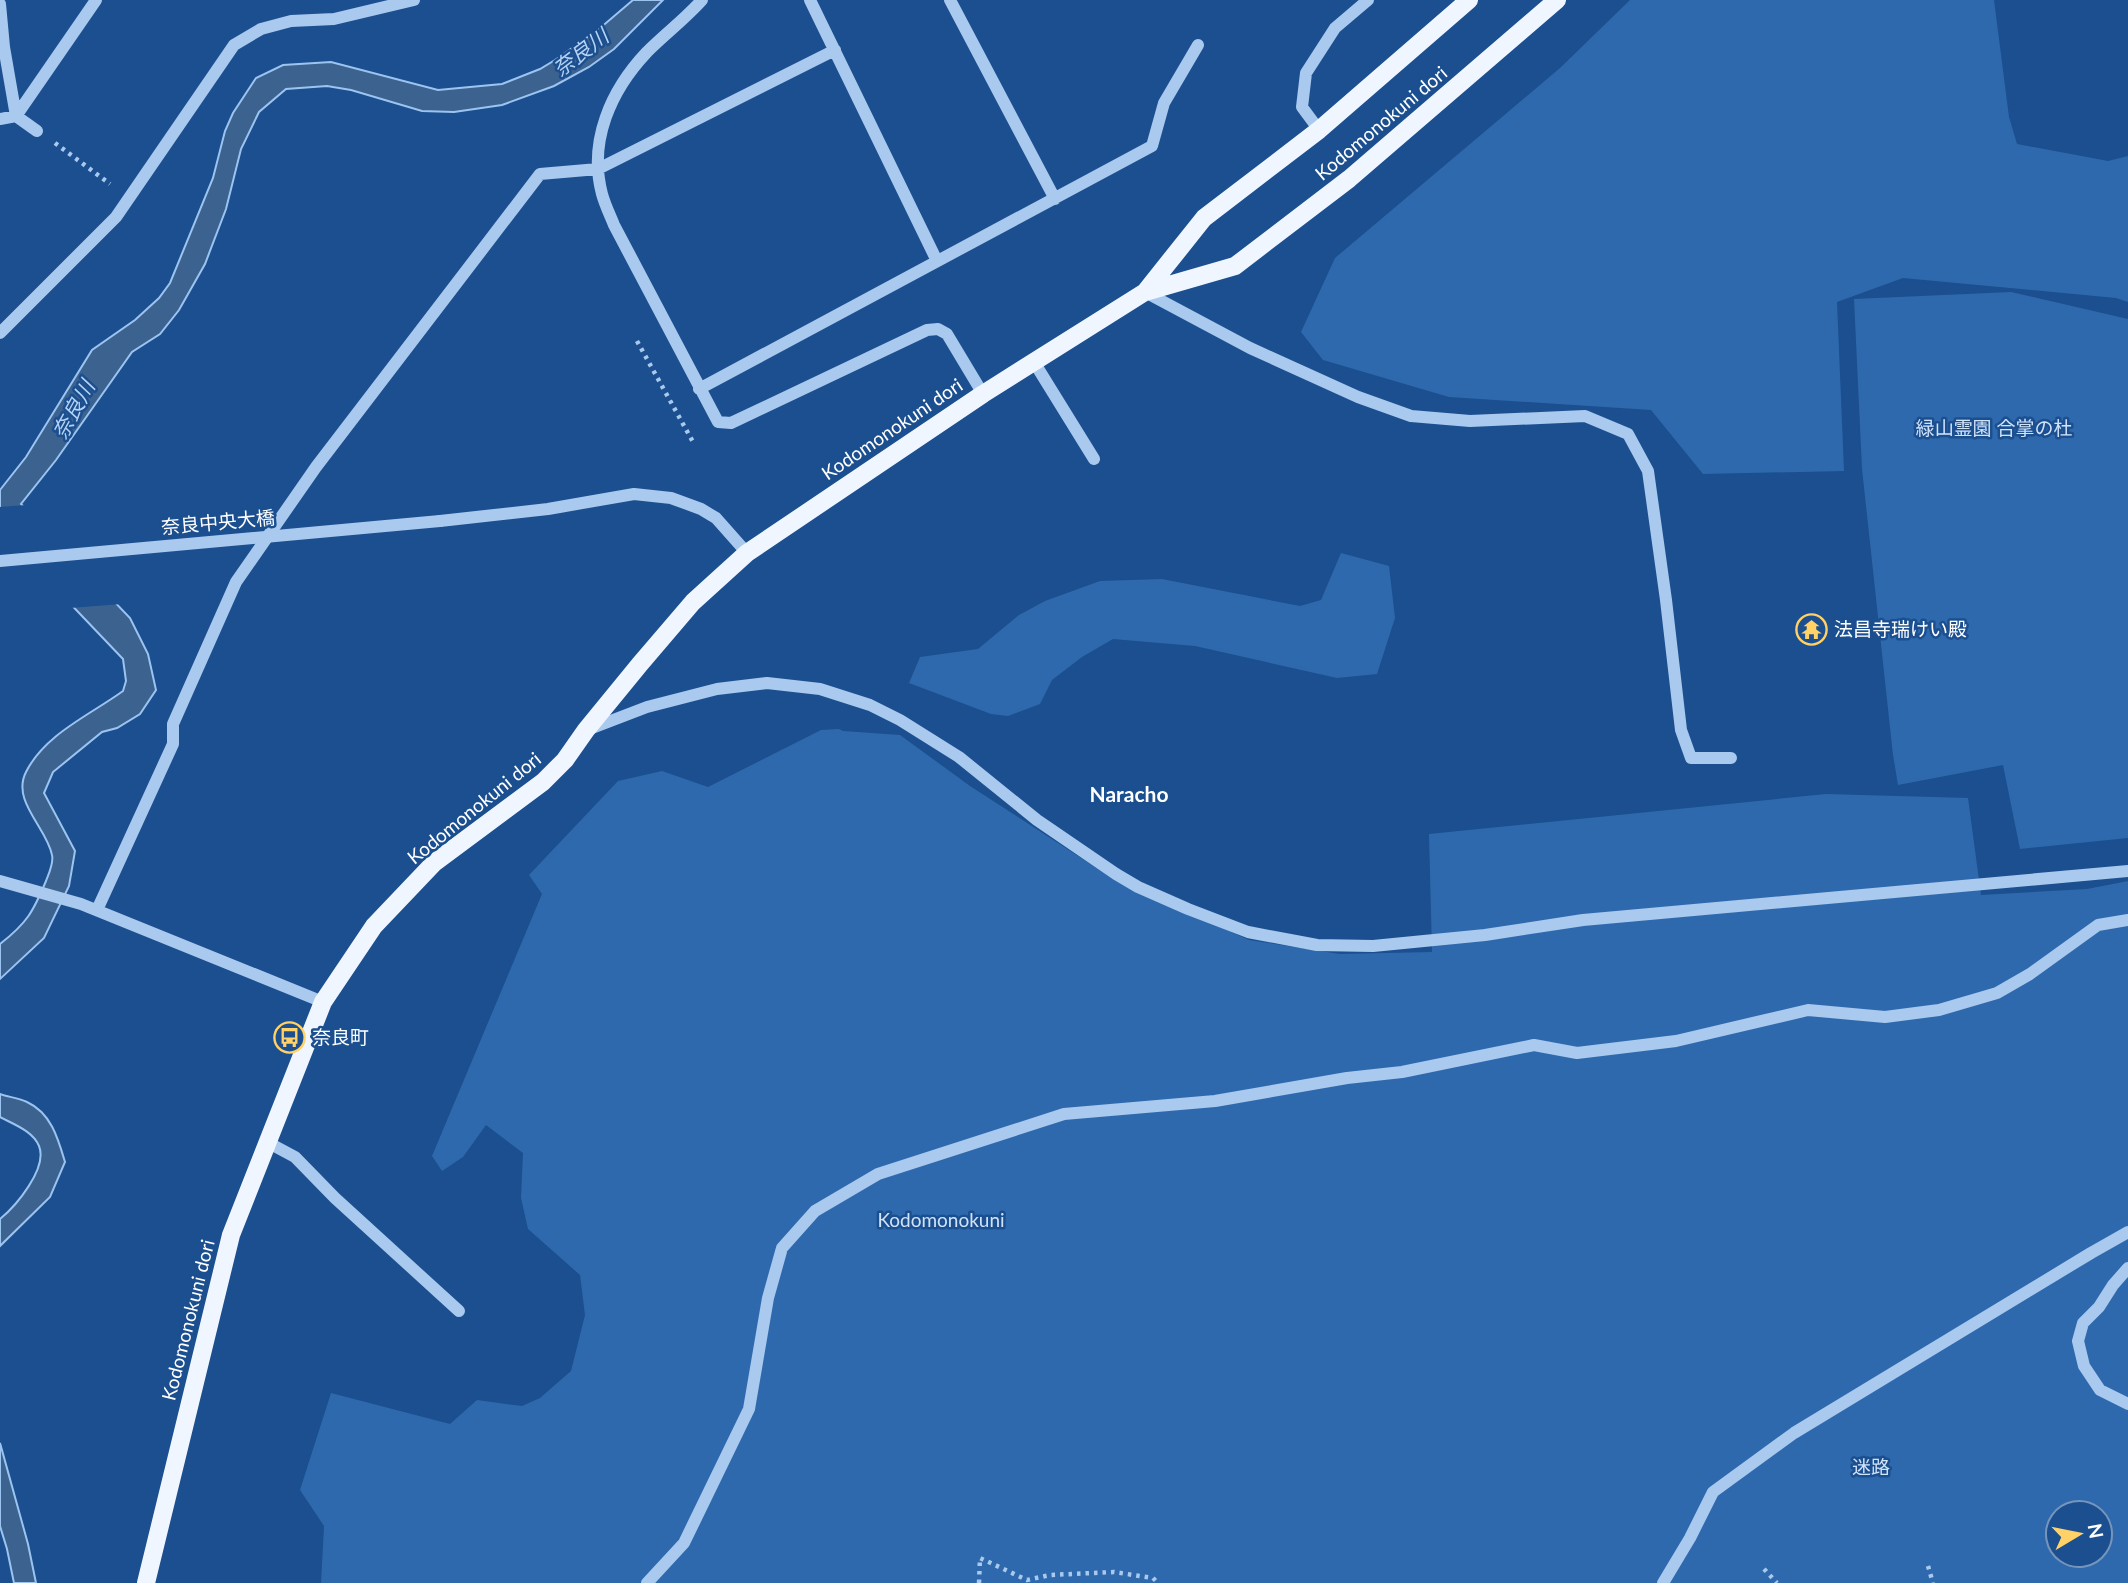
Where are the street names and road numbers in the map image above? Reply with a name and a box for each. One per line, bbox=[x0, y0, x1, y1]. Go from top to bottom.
street label: Kodomonokuni dori bbox=[1310, 61, 1451, 184]
street label: Kodomonokuni dori bbox=[817, 373, 967, 484]
street label: 奈良中央大橋 bbox=[160, 505, 276, 538]
street label: Kodomonokuni dori bbox=[402, 747, 545, 868]
street label: Kodomonokuni dori bbox=[156, 1237, 219, 1403]

